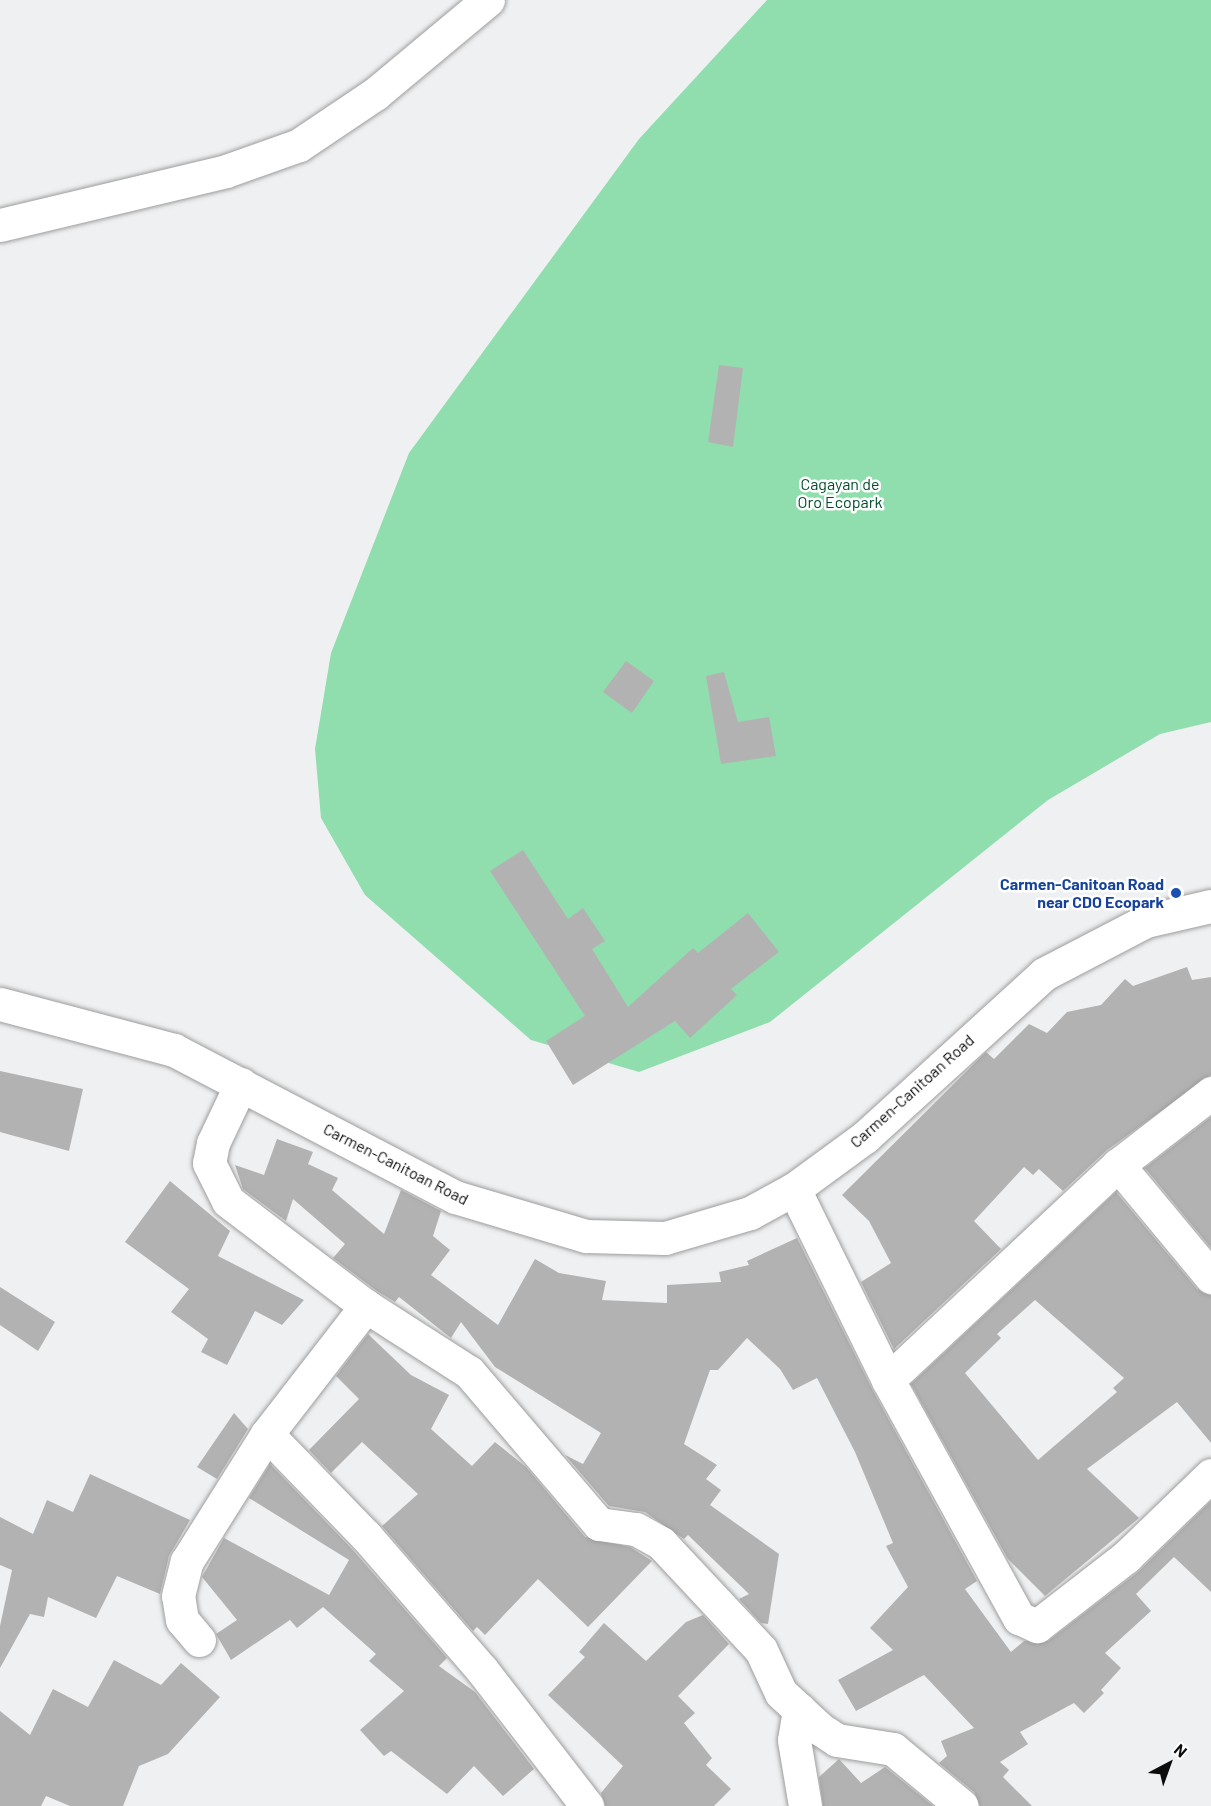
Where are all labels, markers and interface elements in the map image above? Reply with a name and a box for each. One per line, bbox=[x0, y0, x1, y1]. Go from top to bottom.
park label: Cagayan de Oro Ecopark bbox=[797, 474, 883, 512]
place label: Carmen-Canitoan Road near CDO Ecopark bbox=[1000, 874, 1164, 912]
marker: Carmen-Canitoan Road near CDO Ecopark bbox=[1169, 886, 1183, 900]
street label: Carmen-Canitoan Road bbox=[846, 1030, 978, 1152]
street label: Carmen-Canitoan Road bbox=[320, 1119, 472, 1209]
north arrow bbox=[1139, 1734, 1199, 1794]
text: N bbox=[1171, 1739, 1191, 1761]

